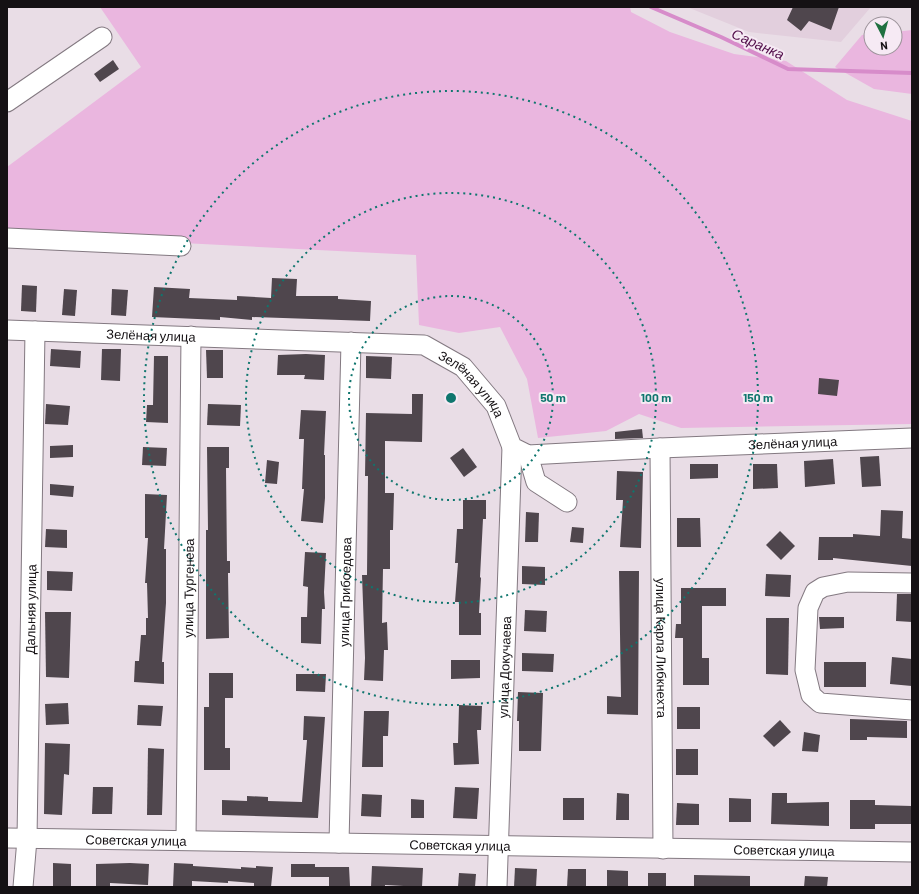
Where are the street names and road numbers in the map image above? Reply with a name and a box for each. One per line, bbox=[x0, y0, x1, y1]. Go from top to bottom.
street label: Зелёная улица bbox=[106, 326, 197, 345]
street label: Зелёная улица bbox=[436, 347, 508, 420]
street label: Зелёная улица bbox=[748, 433, 838, 453]
street label: улица Грибоедова bbox=[336, 536, 354, 647]
street label: улица Тургенева bbox=[180, 538, 197, 638]
street label: Дальняя улица bbox=[22, 563, 39, 654]
street label: улица Карла Либкнехта bbox=[653, 578, 670, 719]
street label: улица Докучаева bbox=[495, 615, 514, 718]
street label: Советская улица bbox=[85, 831, 187, 849]
street label: Советская улица bbox=[409, 836, 511, 854]
street label: Советская улица bbox=[733, 841, 835, 859]

